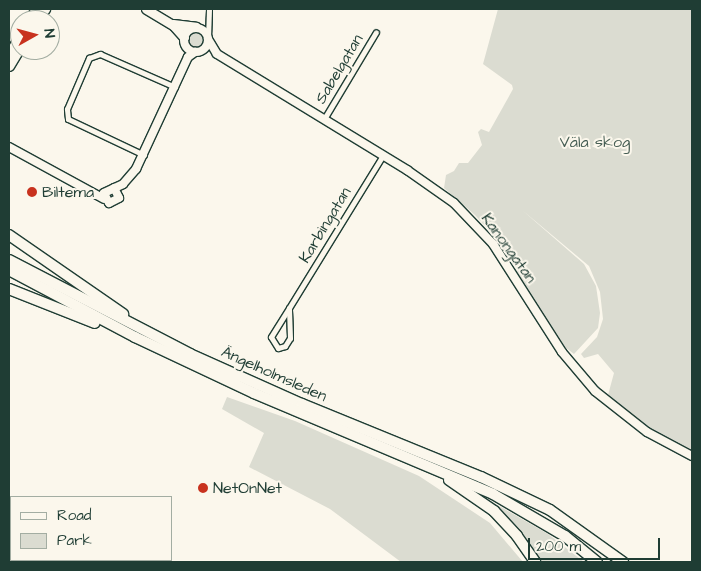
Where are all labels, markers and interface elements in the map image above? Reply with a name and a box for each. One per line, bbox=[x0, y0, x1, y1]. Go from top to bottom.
north arrow bbox=[10, 10, 60, 60]
text: N bbox=[38, 28, 59, 39]
street label: Sabelgatan bbox=[311, 31, 367, 107]
park label: Väla skog bbox=[560, 132, 630, 152]
place label: Biltema bbox=[42, 182, 94, 202]
street label: Karbingatan bbox=[295, 184, 355, 266]
marker: Biltema bbox=[26, 186, 38, 198]
street label: Kanongatan bbox=[477, 209, 541, 287]
street label: Ängelholmsleden bbox=[218, 342, 330, 406]
place label: NetOnNet bbox=[213, 478, 282, 498]
marker: NetOnNet bbox=[197, 482, 209, 494]
legend bbox=[10, 496, 172, 561]
text: Road bbox=[57, 505, 91, 526]
scale bar bbox=[531, 528, 664, 560]
text: Park bbox=[57, 530, 92, 551]
text: 200 m bbox=[536, 536, 581, 557]

